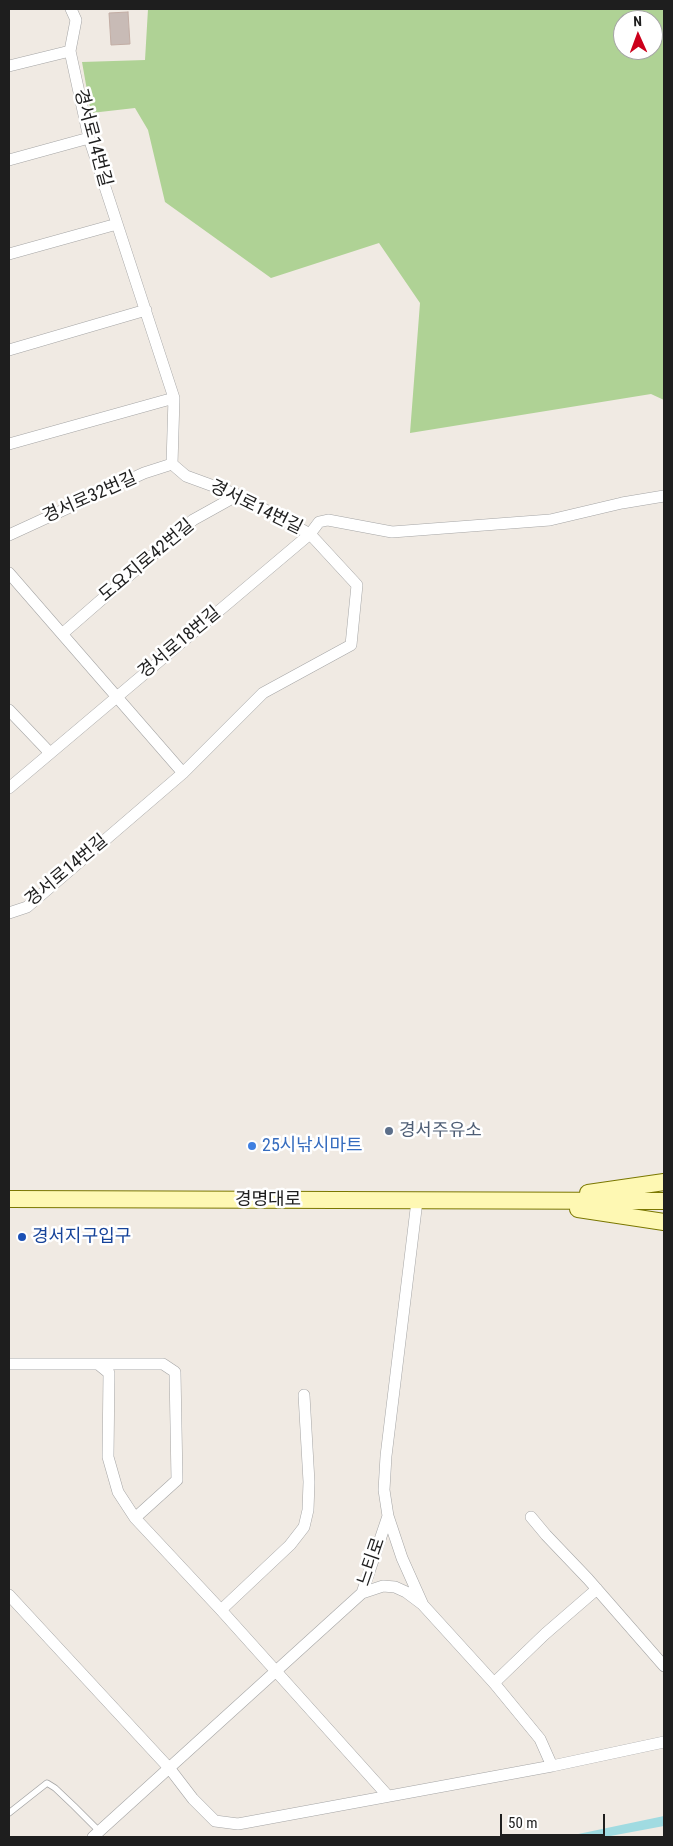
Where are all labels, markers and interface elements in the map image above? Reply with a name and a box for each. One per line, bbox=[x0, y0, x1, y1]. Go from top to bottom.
north arrow bbox=[613, 10, 663, 60]
text: N bbox=[633, 13, 642, 29]
street label: 경서로14번길 bbox=[69, 87, 115, 189]
street label: 경서로32번길 bbox=[40, 468, 140, 528]
street label: 경서로14번길 bbox=[206, 476, 306, 540]
street label: 도요지로42번길 bbox=[95, 515, 199, 607]
street label: 경서로18번길 bbox=[135, 602, 225, 684]
street label: 경서로14번길 bbox=[22, 830, 112, 912]
place label: 경서주유소 bbox=[399, 1120, 482, 1142]
marker: 경서주유소 bbox=[383, 1125, 395, 1137]
place label: 25시낚시마트 bbox=[262, 1135, 363, 1157]
marker: 25시낚시마트 bbox=[246, 1140, 258, 1152]
street label: 경명대로 bbox=[235, 1189, 301, 1211]
place label: 경서지구입구 bbox=[32, 1226, 131, 1248]
marker: 경서지구입구 bbox=[16, 1231, 28, 1243]
street label: 느티로 bbox=[354, 1535, 390, 1589]
scale bar bbox=[503, 1804, 608, 1836]
text: 50 m bbox=[508, 1814, 538, 1832]

